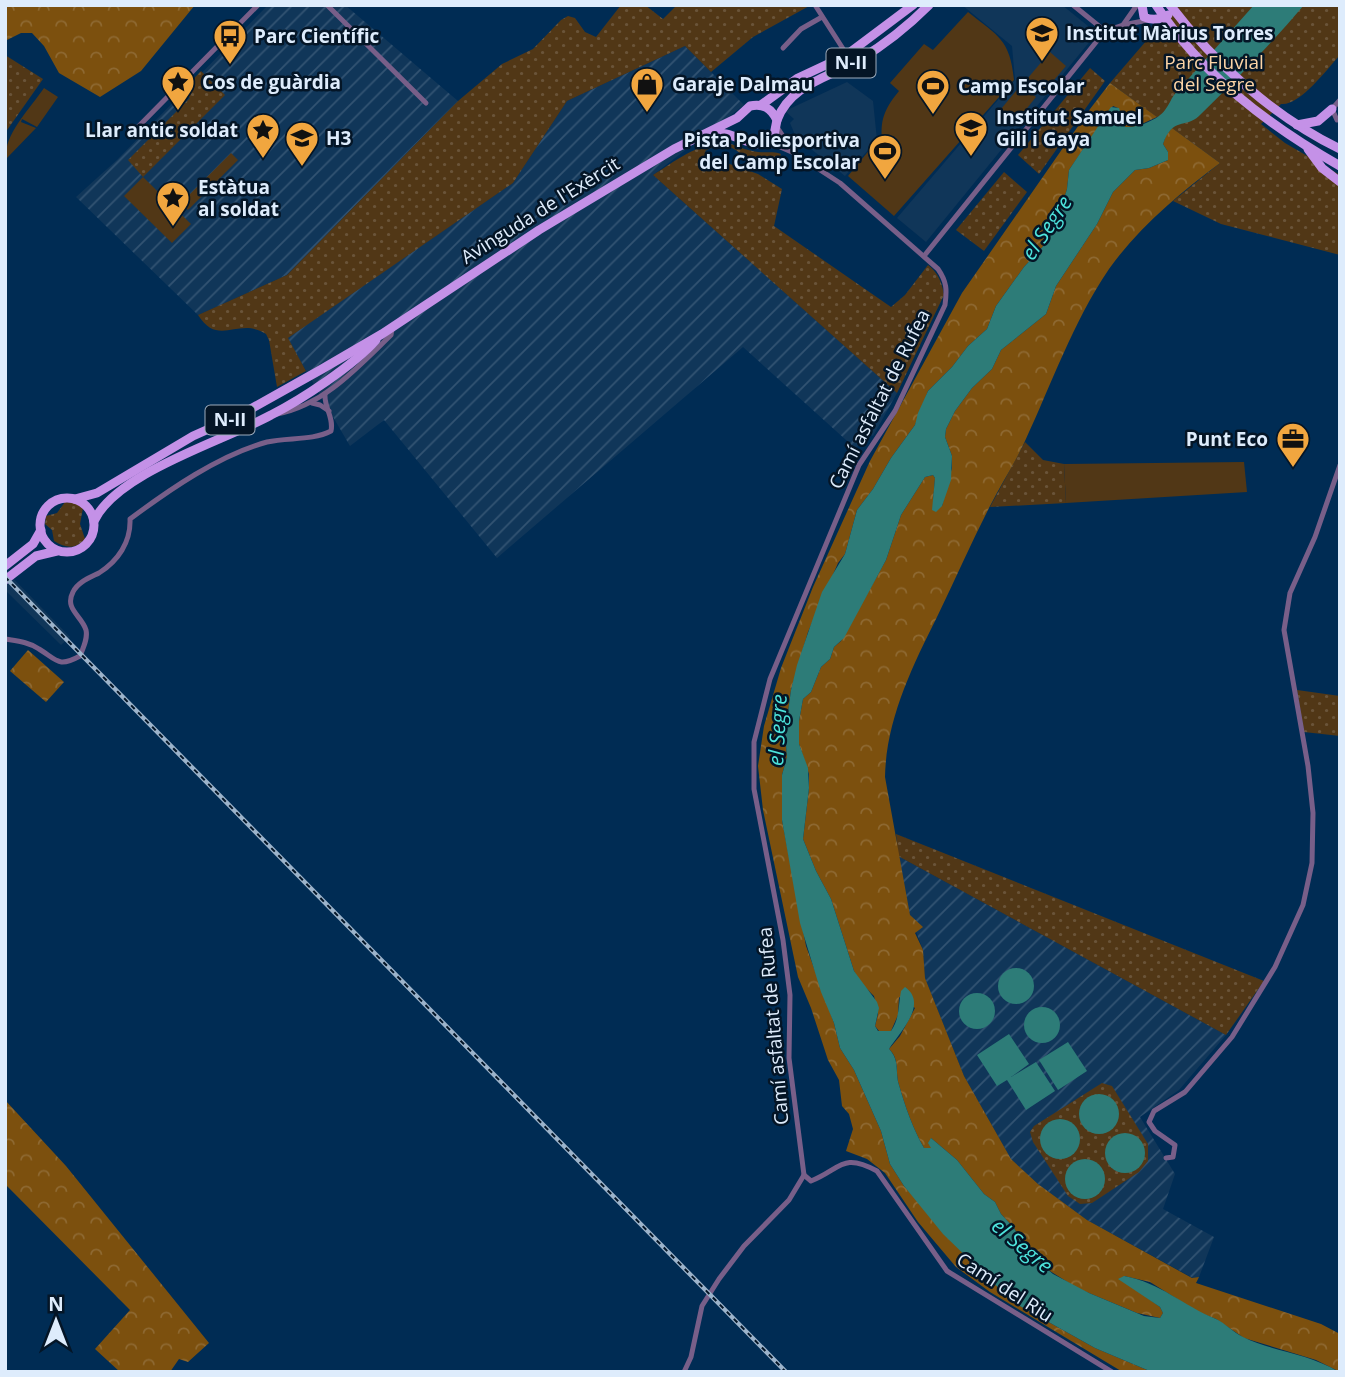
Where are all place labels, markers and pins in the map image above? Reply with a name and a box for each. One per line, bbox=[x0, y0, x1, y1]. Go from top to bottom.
school or university icon: Institut Màrius Torres bbox=[1023, 14, 1061, 63]
bus stop icon: Parc Científic bbox=[211, 17, 249, 66]
place label: Institut Màrius Torres bbox=[1066, 20, 1274, 46]
place label: Parc Científic bbox=[254, 23, 380, 49]
place icon: Cos de guàrdia bbox=[159, 63, 197, 112]
shop icon: Garaje Dalmau bbox=[628, 65, 666, 114]
sports icon: Camp Escolar bbox=[914, 67, 952, 116]
place label: Cos de guàrdia bbox=[202, 69, 341, 95]
place label: Garaje Dalmau bbox=[672, 71, 813, 97]
place label: Camp Escolar bbox=[958, 73, 1085, 99]
place label: Institut Samuel Gili i Gaya bbox=[996, 104, 1142, 152]
school or university icon: Institut Samuel Gili i Gaya bbox=[952, 109, 990, 158]
place icon: Llar antic soldat bbox=[244, 111, 282, 160]
place label: Llar antic soldat bbox=[85, 117, 238, 143]
school or university icon: H3 bbox=[283, 119, 321, 168]
place label: H3 bbox=[326, 125, 352, 151]
place label: Pista Poliesportiva del Camp Escolar bbox=[683, 127, 860, 175]
sports icon: Pista Poliesportiva del Camp Escolar bbox=[866, 132, 904, 181]
place label: Estàtua al soldat bbox=[198, 174, 279, 222]
place icon: Estàtua al soldat bbox=[154, 179, 192, 228]
office icon: Punt Eco bbox=[1274, 420, 1312, 469]
place label: Punt Eco bbox=[1186, 426, 1268, 452]

